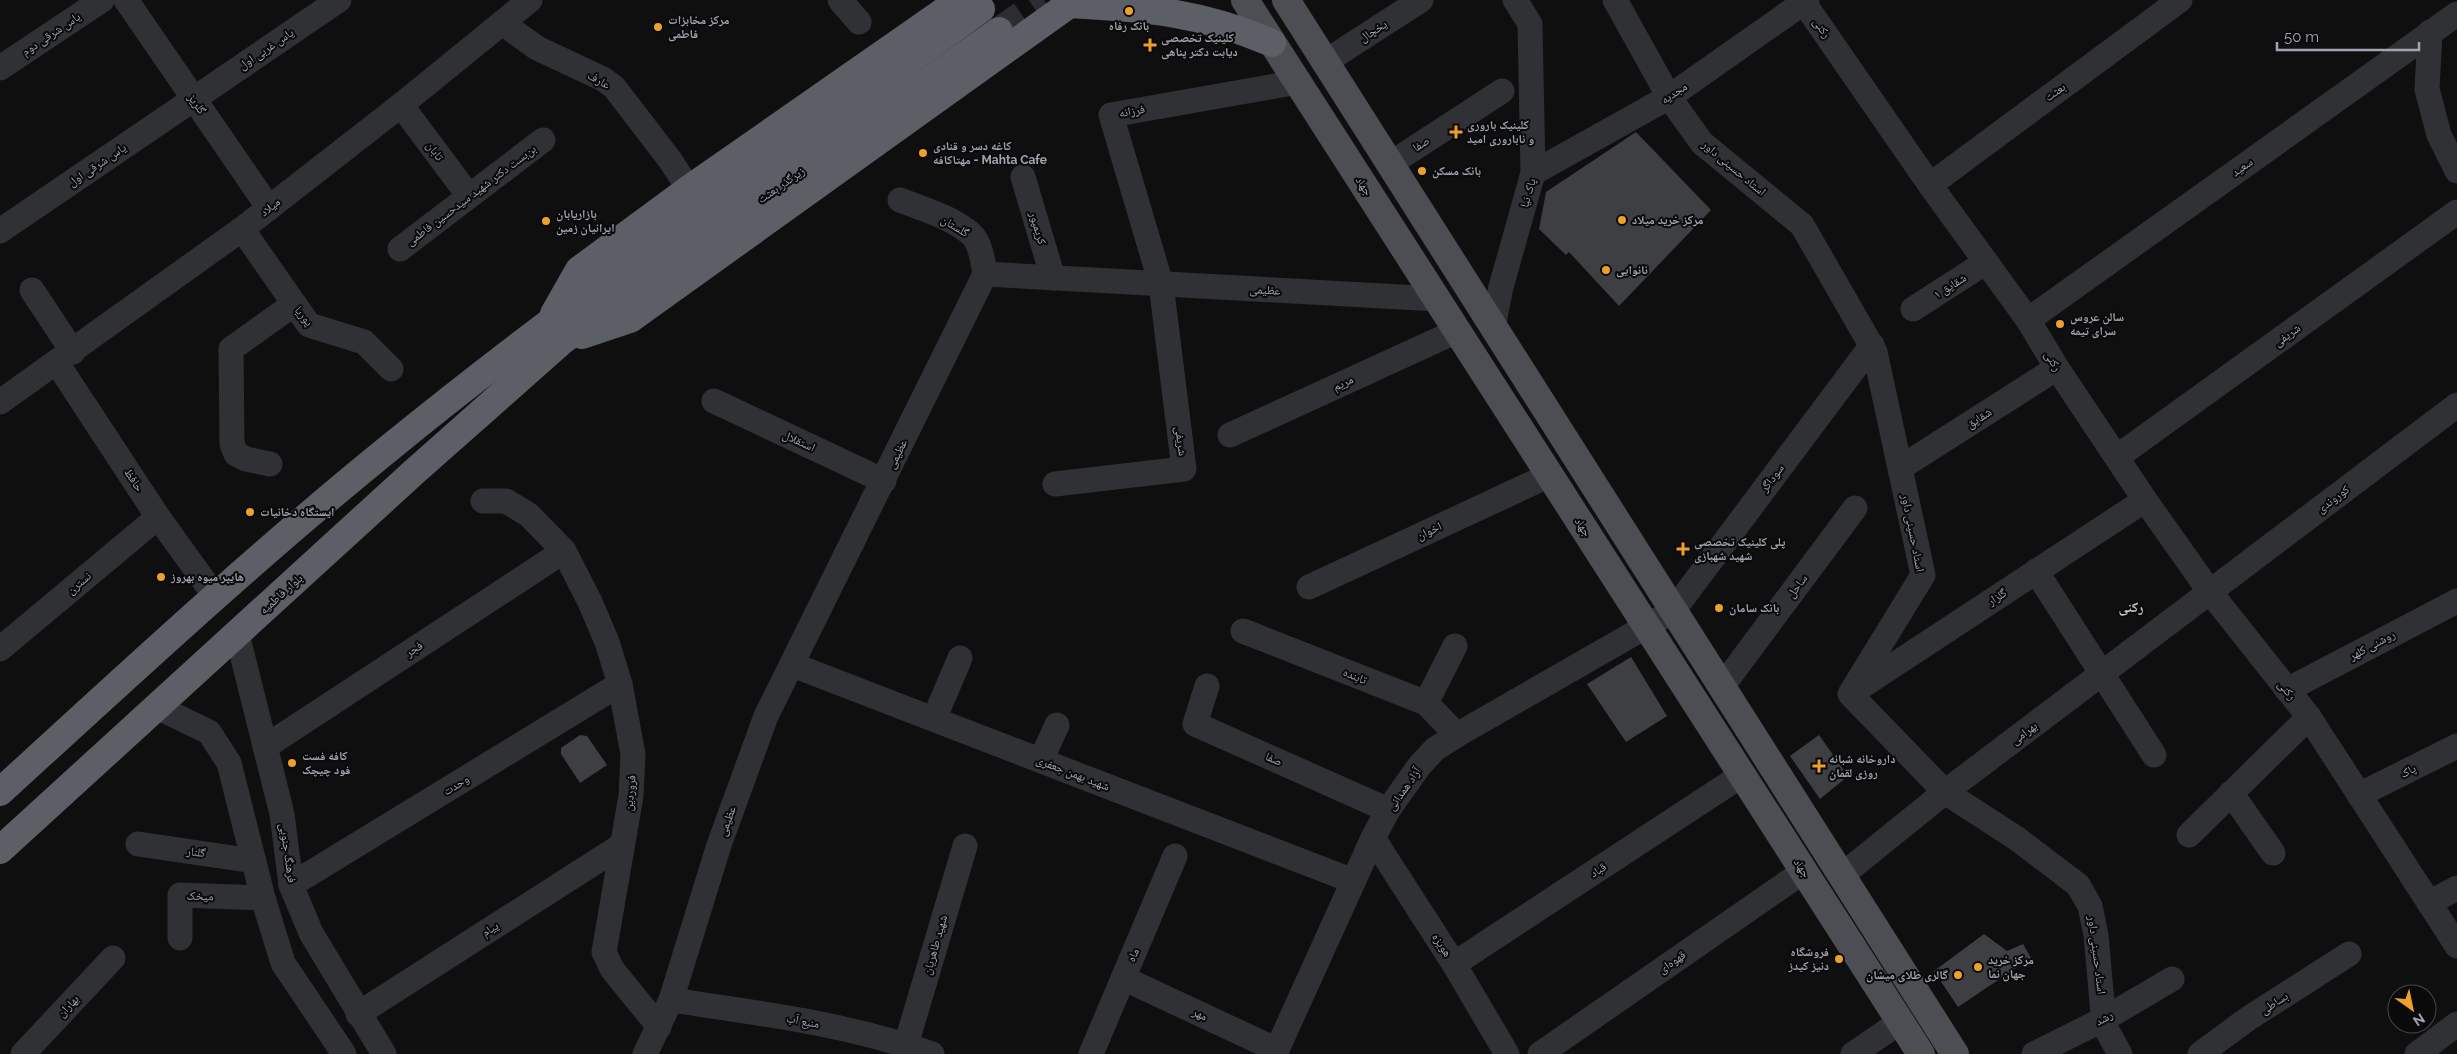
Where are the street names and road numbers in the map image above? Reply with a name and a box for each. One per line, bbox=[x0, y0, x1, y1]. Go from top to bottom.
street label: یاس شرقی دوم bbox=[19, 9, 84, 60]
street label: رکنی bbox=[1810, 15, 1834, 41]
street label: یخچال bbox=[1356, 17, 1390, 45]
street label: یاس غربی اول bbox=[236, 25, 297, 73]
street label: عارف bbox=[585, 68, 613, 92]
street label: مجدیه bbox=[1658, 79, 1690, 107]
street label: بعثت bbox=[2042, 80, 2068, 105]
street label: گلریز bbox=[184, 90, 209, 117]
street label: فرزانه bbox=[1118, 102, 1146, 120]
street label: صفا bbox=[1410, 133, 1432, 155]
street label: استاد حسینی داور bbox=[1698, 137, 1769, 199]
street label: تابان bbox=[423, 139, 447, 164]
street label: یاس شرقی اول bbox=[65, 140, 129, 190]
street label: بن‌بست دکتر شهید سیدحسین فاطمی bbox=[403, 141, 539, 249]
street label: سعید bbox=[2229, 155, 2256, 180]
street label: زیرگذر بعثت bbox=[755, 163, 808, 207]
street label: جهاد bbox=[1353, 174, 1376, 199]
street label: پاک نیا bbox=[1517, 176, 1539, 209]
street label: میلاد bbox=[257, 195, 283, 219]
street label: کریمپور bbox=[1026, 209, 1049, 246]
street label: گلستان bbox=[938, 212, 972, 240]
street label: شقایق ۱ bbox=[1931, 271, 1969, 302]
street label: عظیمی bbox=[1249, 282, 1281, 298]
street label: پوریا bbox=[292, 303, 316, 329]
street label: شریفی bbox=[2271, 321, 2303, 350]
street label: رکنی bbox=[2041, 348, 2065, 374]
street label: مریم bbox=[1331, 372, 1356, 395]
street label: شقایق bbox=[1964, 405, 1994, 432]
street label: شریفی bbox=[1172, 425, 1190, 457]
street label: استقلال bbox=[781, 427, 818, 455]
street label: عظیمی bbox=[884, 437, 910, 471]
street label: سوداگر bbox=[1756, 461, 1787, 495]
street label: حافظ bbox=[121, 466, 147, 495]
street label: کوروندی bbox=[2314, 482, 2352, 516]
street label: استاد حسینی داور bbox=[1898, 492, 1927, 573]
street label: جهاد bbox=[1572, 515, 1595, 540]
street label: اخوان bbox=[1414, 519, 1444, 543]
street label: نسترن bbox=[64, 569, 94, 597]
street label: بلوار فاطمیه bbox=[257, 571, 306, 617]
street label: ساحل bbox=[1784, 571, 1810, 600]
street label: گلزار bbox=[1984, 586, 2009, 609]
street label: روشنی کلهر bbox=[2346, 627, 2398, 663]
street label: فجر bbox=[402, 638, 425, 660]
street label: تابنده bbox=[1341, 665, 1369, 688]
street label: رکنی bbox=[2275, 677, 2299, 703]
street label: بهرامی bbox=[2008, 719, 2040, 748]
street label: صفا bbox=[1263, 749, 1285, 769]
street label: شهید بهمن جعفری bbox=[1034, 752, 1112, 794]
street label: پاک bbox=[2398, 761, 2419, 781]
street label: آزاد همدانی bbox=[1384, 764, 1424, 813]
street label: وحدت bbox=[440, 772, 472, 798]
street label: فروردین bbox=[621, 774, 639, 812]
street label: عظیمی bbox=[715, 804, 739, 838]
street label: فرهنگ جنوبی bbox=[277, 822, 299, 884]
street label: گلنار bbox=[185, 844, 206, 860]
street label: جهاد bbox=[1791, 856, 1814, 881]
street label: قباد bbox=[1587, 860, 1609, 881]
street label: میخک bbox=[186, 889, 214, 904]
street label: شهید طاهریان bbox=[920, 913, 950, 977]
street label: استاد حسینی داور bbox=[2085, 914, 2109, 995]
street label: پیام bbox=[479, 918, 502, 940]
street label: هویزه bbox=[1429, 930, 1455, 960]
street label: ماه bbox=[1124, 946, 1142, 964]
street label: قهوه‌ای bbox=[1656, 948, 1688, 976]
street label: بساطی bbox=[2257, 989, 2291, 1017]
street label: بهاران bbox=[54, 992, 82, 1020]
street label: مهر bbox=[1189, 1004, 1210, 1023]
street label: رشد bbox=[2093, 1007, 2116, 1029]
street label: منبع آب bbox=[785, 1011, 821, 1031]

